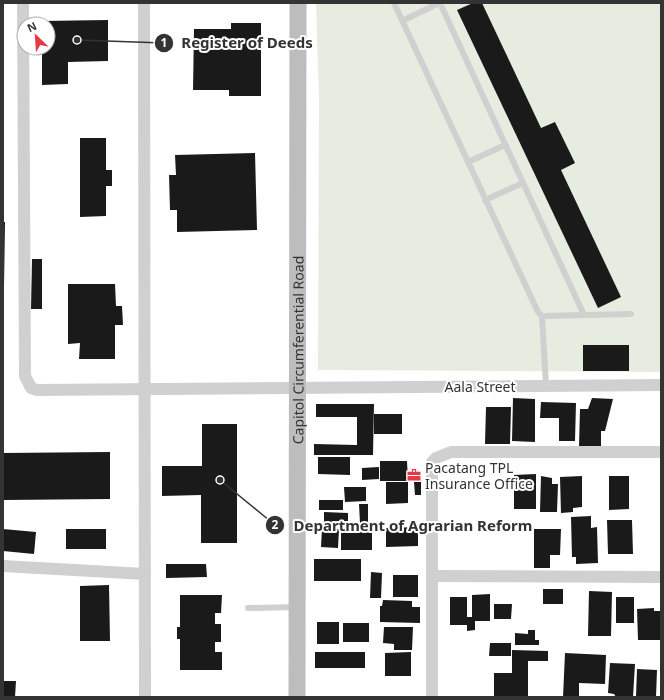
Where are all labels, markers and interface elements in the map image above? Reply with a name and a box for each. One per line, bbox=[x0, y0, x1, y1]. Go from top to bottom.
north arrow bbox=[16, 16, 56, 56]
text: N bbox=[24, 18, 39, 35]
callout: Register of Deeds bbox=[154, 30, 321, 57]
text: Register of Deeds bbox=[181, 32, 313, 52]
text: 1 bbox=[161, 34, 167, 51]
street label: Capitol Circumferential Road bbox=[288, 256, 307, 444]
street label: Aala Street bbox=[445, 377, 516, 396]
place label: Pacatang TPL Insurance Office bbox=[425, 458, 533, 493]
office icon: Pacatang TPL Insurance Office bbox=[406, 467, 422, 483]
callout: Department of Agrarian Reform bbox=[265, 512, 540, 539]
text: Department of Agrarian Reform bbox=[294, 515, 532, 535]
text: 2 bbox=[272, 516, 279, 533]

